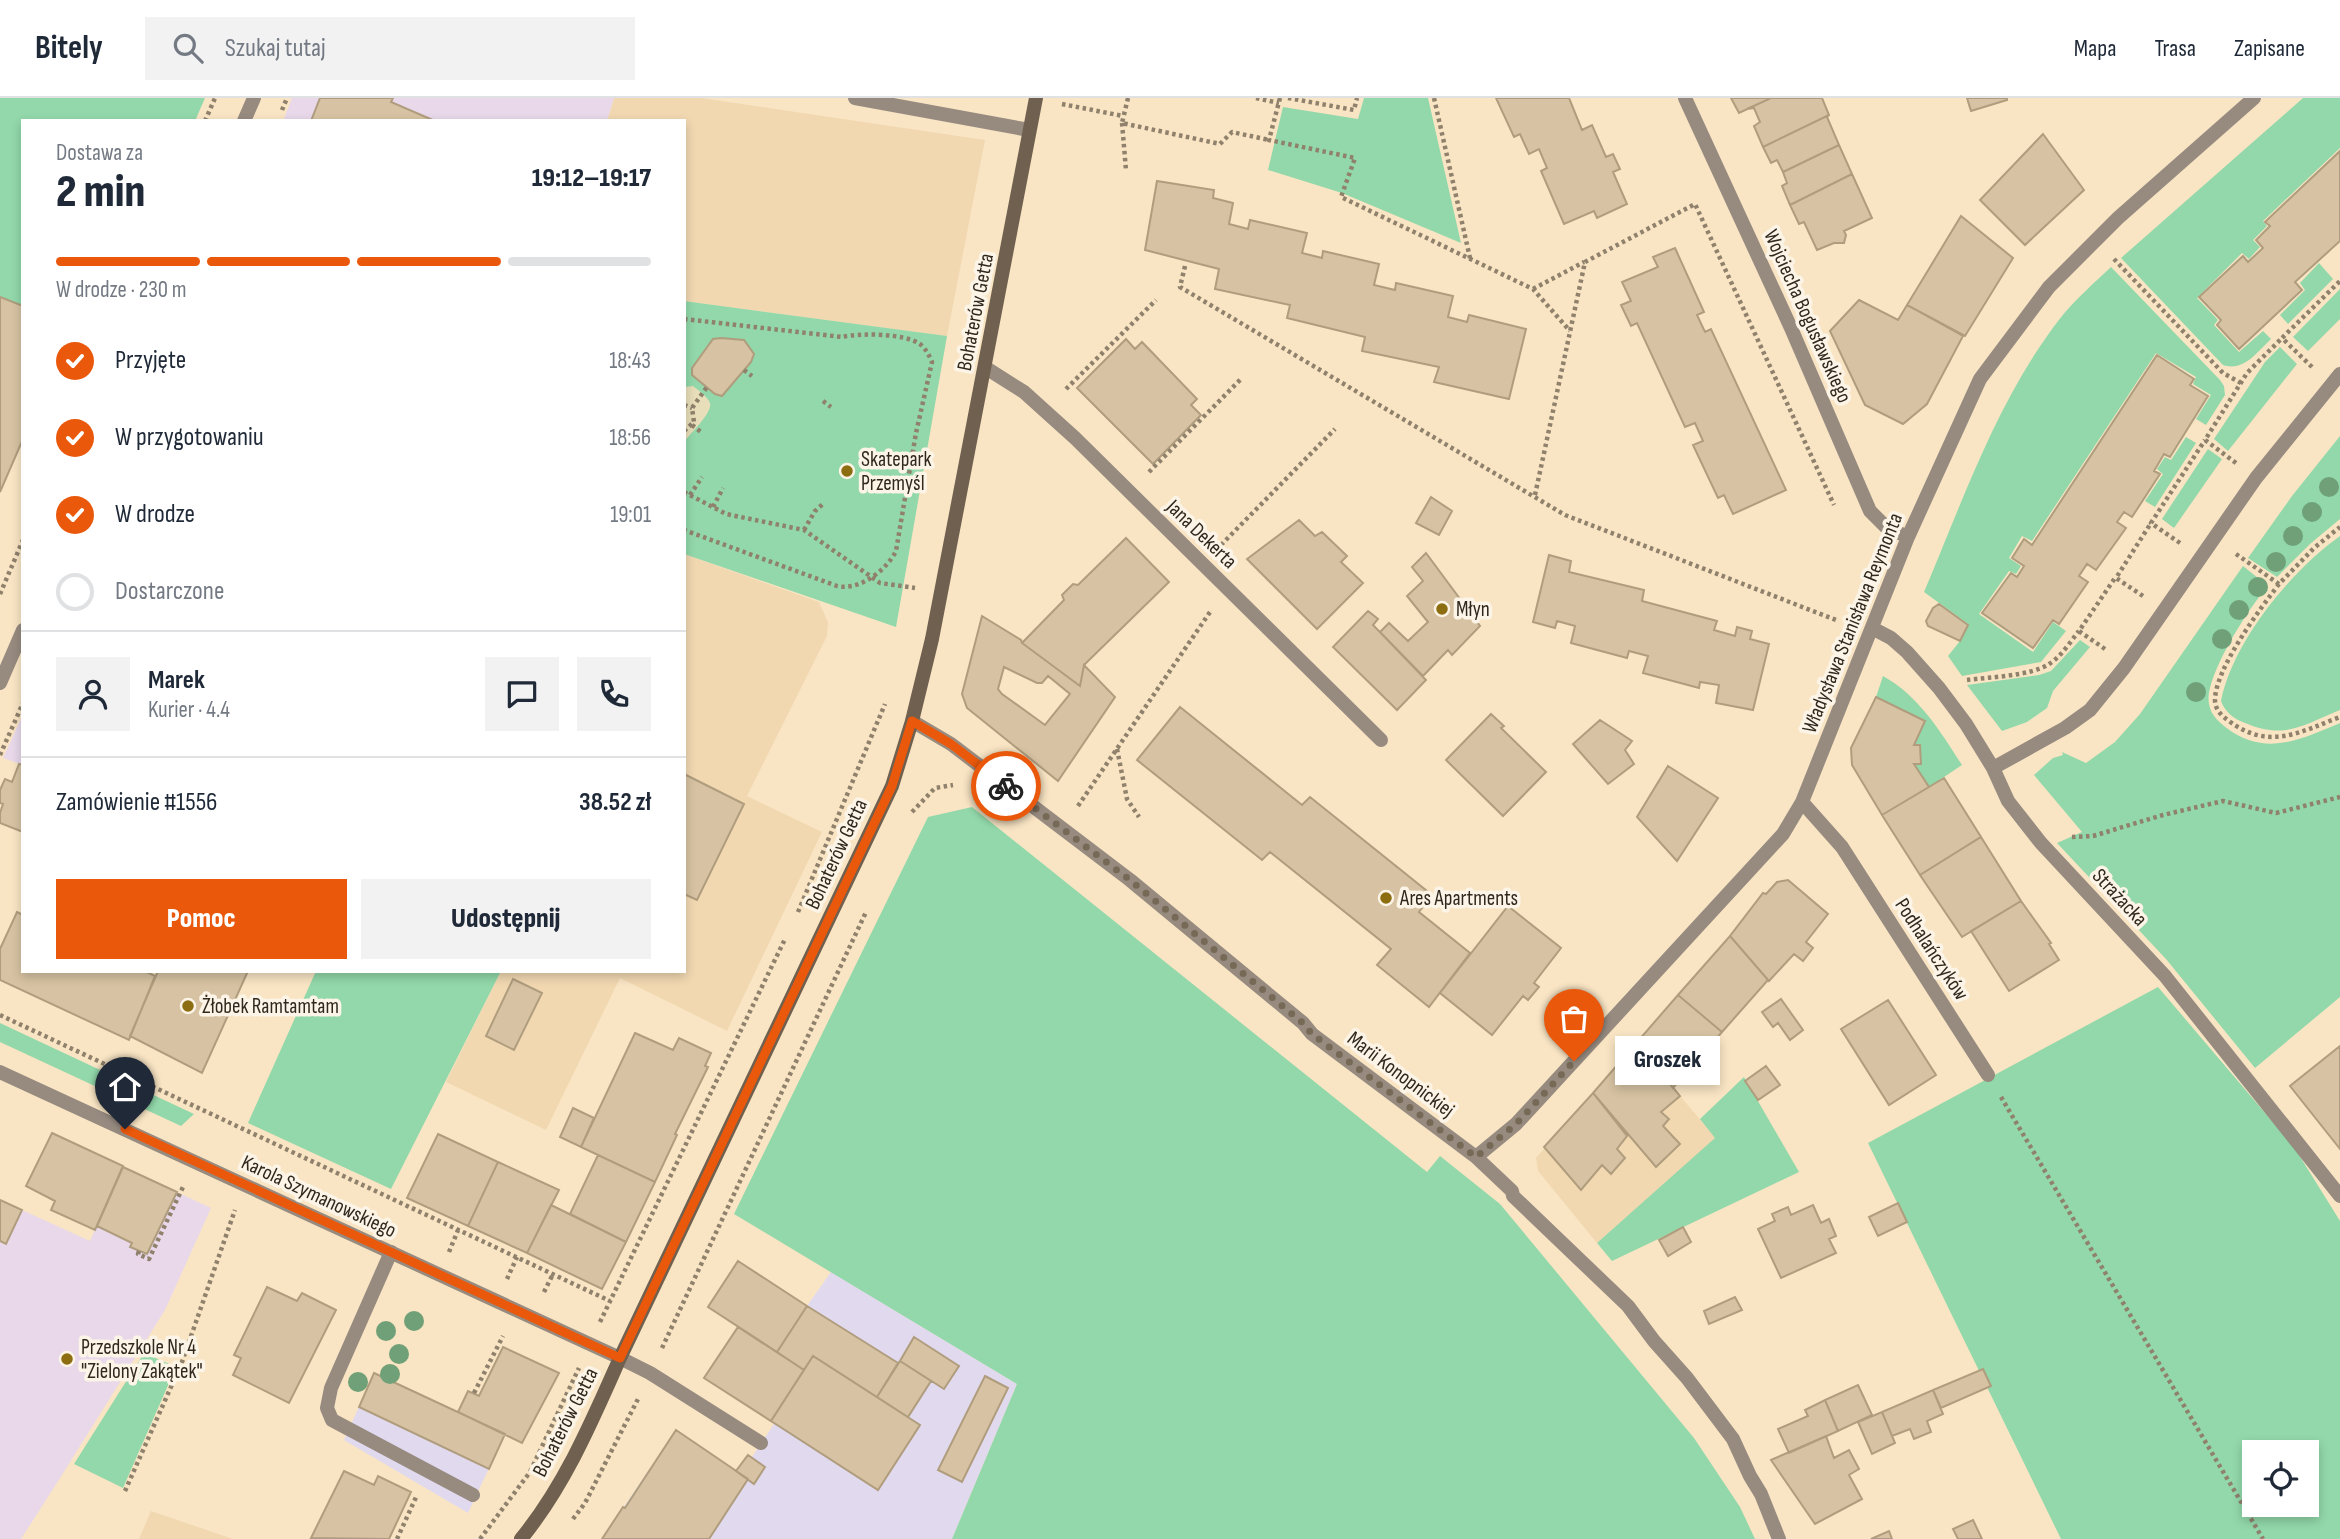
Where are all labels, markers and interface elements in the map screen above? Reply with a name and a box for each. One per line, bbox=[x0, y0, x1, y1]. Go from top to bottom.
search box bbox=[145, 17, 635, 80]
text: Bitely bbox=[35, 28, 103, 68]
icon: search bbox=[169, 29, 207, 67]
text: Szukaj tutaj bbox=[225, 33, 326, 64]
text: Mapa bbox=[2074, 34, 2117, 63]
text: Trasa bbox=[2155, 34, 2196, 63]
text: Zapisane bbox=[2234, 34, 2305, 63]
text: Dostawa za bbox=[56, 139, 143, 167]
text: 19:12–19:17 bbox=[532, 163, 651, 194]
text: 2 min bbox=[56, 165, 145, 220]
street label: Wojciecha Bogusławskiego bbox=[1758, 226, 1857, 407]
street label: Bohaterów Getta bbox=[952, 251, 999, 373]
text: W drodze · 230 m bbox=[56, 276, 187, 304]
icon: check bbox=[56, 342, 94, 380]
text: Przyjęte bbox=[115, 345, 186, 376]
text: 18:43 bbox=[609, 347, 651, 375]
icon: check bbox=[56, 419, 94, 457]
text: W przygotowaniu bbox=[115, 422, 264, 453]
text: 18:56 bbox=[609, 424, 651, 452]
place label: Skatepark Przemyśl bbox=[861, 447, 932, 496]
marker: Skatepark Przemyśl bbox=[839, 463, 855, 479]
street label: Jana Dekerta bbox=[1160, 494, 1242, 574]
icon: check bbox=[56, 496, 94, 534]
text: W drodze bbox=[115, 499, 195, 530]
text: 19:01 bbox=[610, 501, 651, 529]
street label: Władysława Stanisława Reymonta bbox=[1797, 509, 1908, 737]
text: Dostarczone bbox=[115, 576, 224, 607]
place label: Młyn bbox=[1456, 597, 1490, 622]
marker: Młyn bbox=[1434, 601, 1450, 617]
button: person bbox=[56, 657, 130, 731]
button: chat bbox=[485, 657, 559, 731]
button: phone bbox=[577, 657, 651, 731]
text: Marek bbox=[148, 665, 205, 696]
text: Kurier · 4.4 bbox=[148, 696, 230, 724]
courier bbox=[971, 751, 1041, 821]
icon: bike bbox=[987, 767, 1025, 805]
text: Zamówienie #1556 bbox=[56, 787, 217, 818]
text: 38.52 zł bbox=[579, 787, 651, 818]
street label: Bohaterów Getta bbox=[800, 795, 873, 913]
street label: Strażacka bbox=[2087, 863, 2152, 931]
button: Pomoc bbox=[56, 879, 347, 959]
button: Udostępnij bbox=[361, 879, 651, 959]
place label: Ares Apartments bbox=[1399, 886, 1518, 911]
marker: Ares Apartments bbox=[1378, 890, 1394, 906]
street label: Podhalańczyków bbox=[1889, 894, 1974, 1005]
pin bbox=[1544, 989, 1604, 1061]
place label: Żłobek Ramtamtam bbox=[202, 994, 339, 1019]
marker: Żłobek Ramtamtam bbox=[180, 998, 196, 1014]
icon: bag bbox=[1555, 1000, 1593, 1038]
street label: Marii Konopnickiej bbox=[1342, 1026, 1459, 1123]
callout: Groszek bbox=[1616, 1037, 1721, 1086]
text: Groszek bbox=[1634, 1046, 1701, 1074]
pin bbox=[95, 1057, 155, 1129]
icon: home bbox=[106, 1068, 144, 1106]
street label: Karola Szymanowskiego bbox=[237, 1150, 400, 1243]
place label: Przedszkole Nr 4 "Zielony Zakątek" bbox=[81, 1335, 203, 1384]
marker: Przedszkole Nr 4 "Zielony Zakątek" bbox=[59, 1351, 75, 1367]
street label: Bohaterów Getta bbox=[527, 1364, 604, 1481]
map controls bbox=[2242, 1440, 2319, 1517]
button: locate bbox=[2242, 1440, 2319, 1517]

